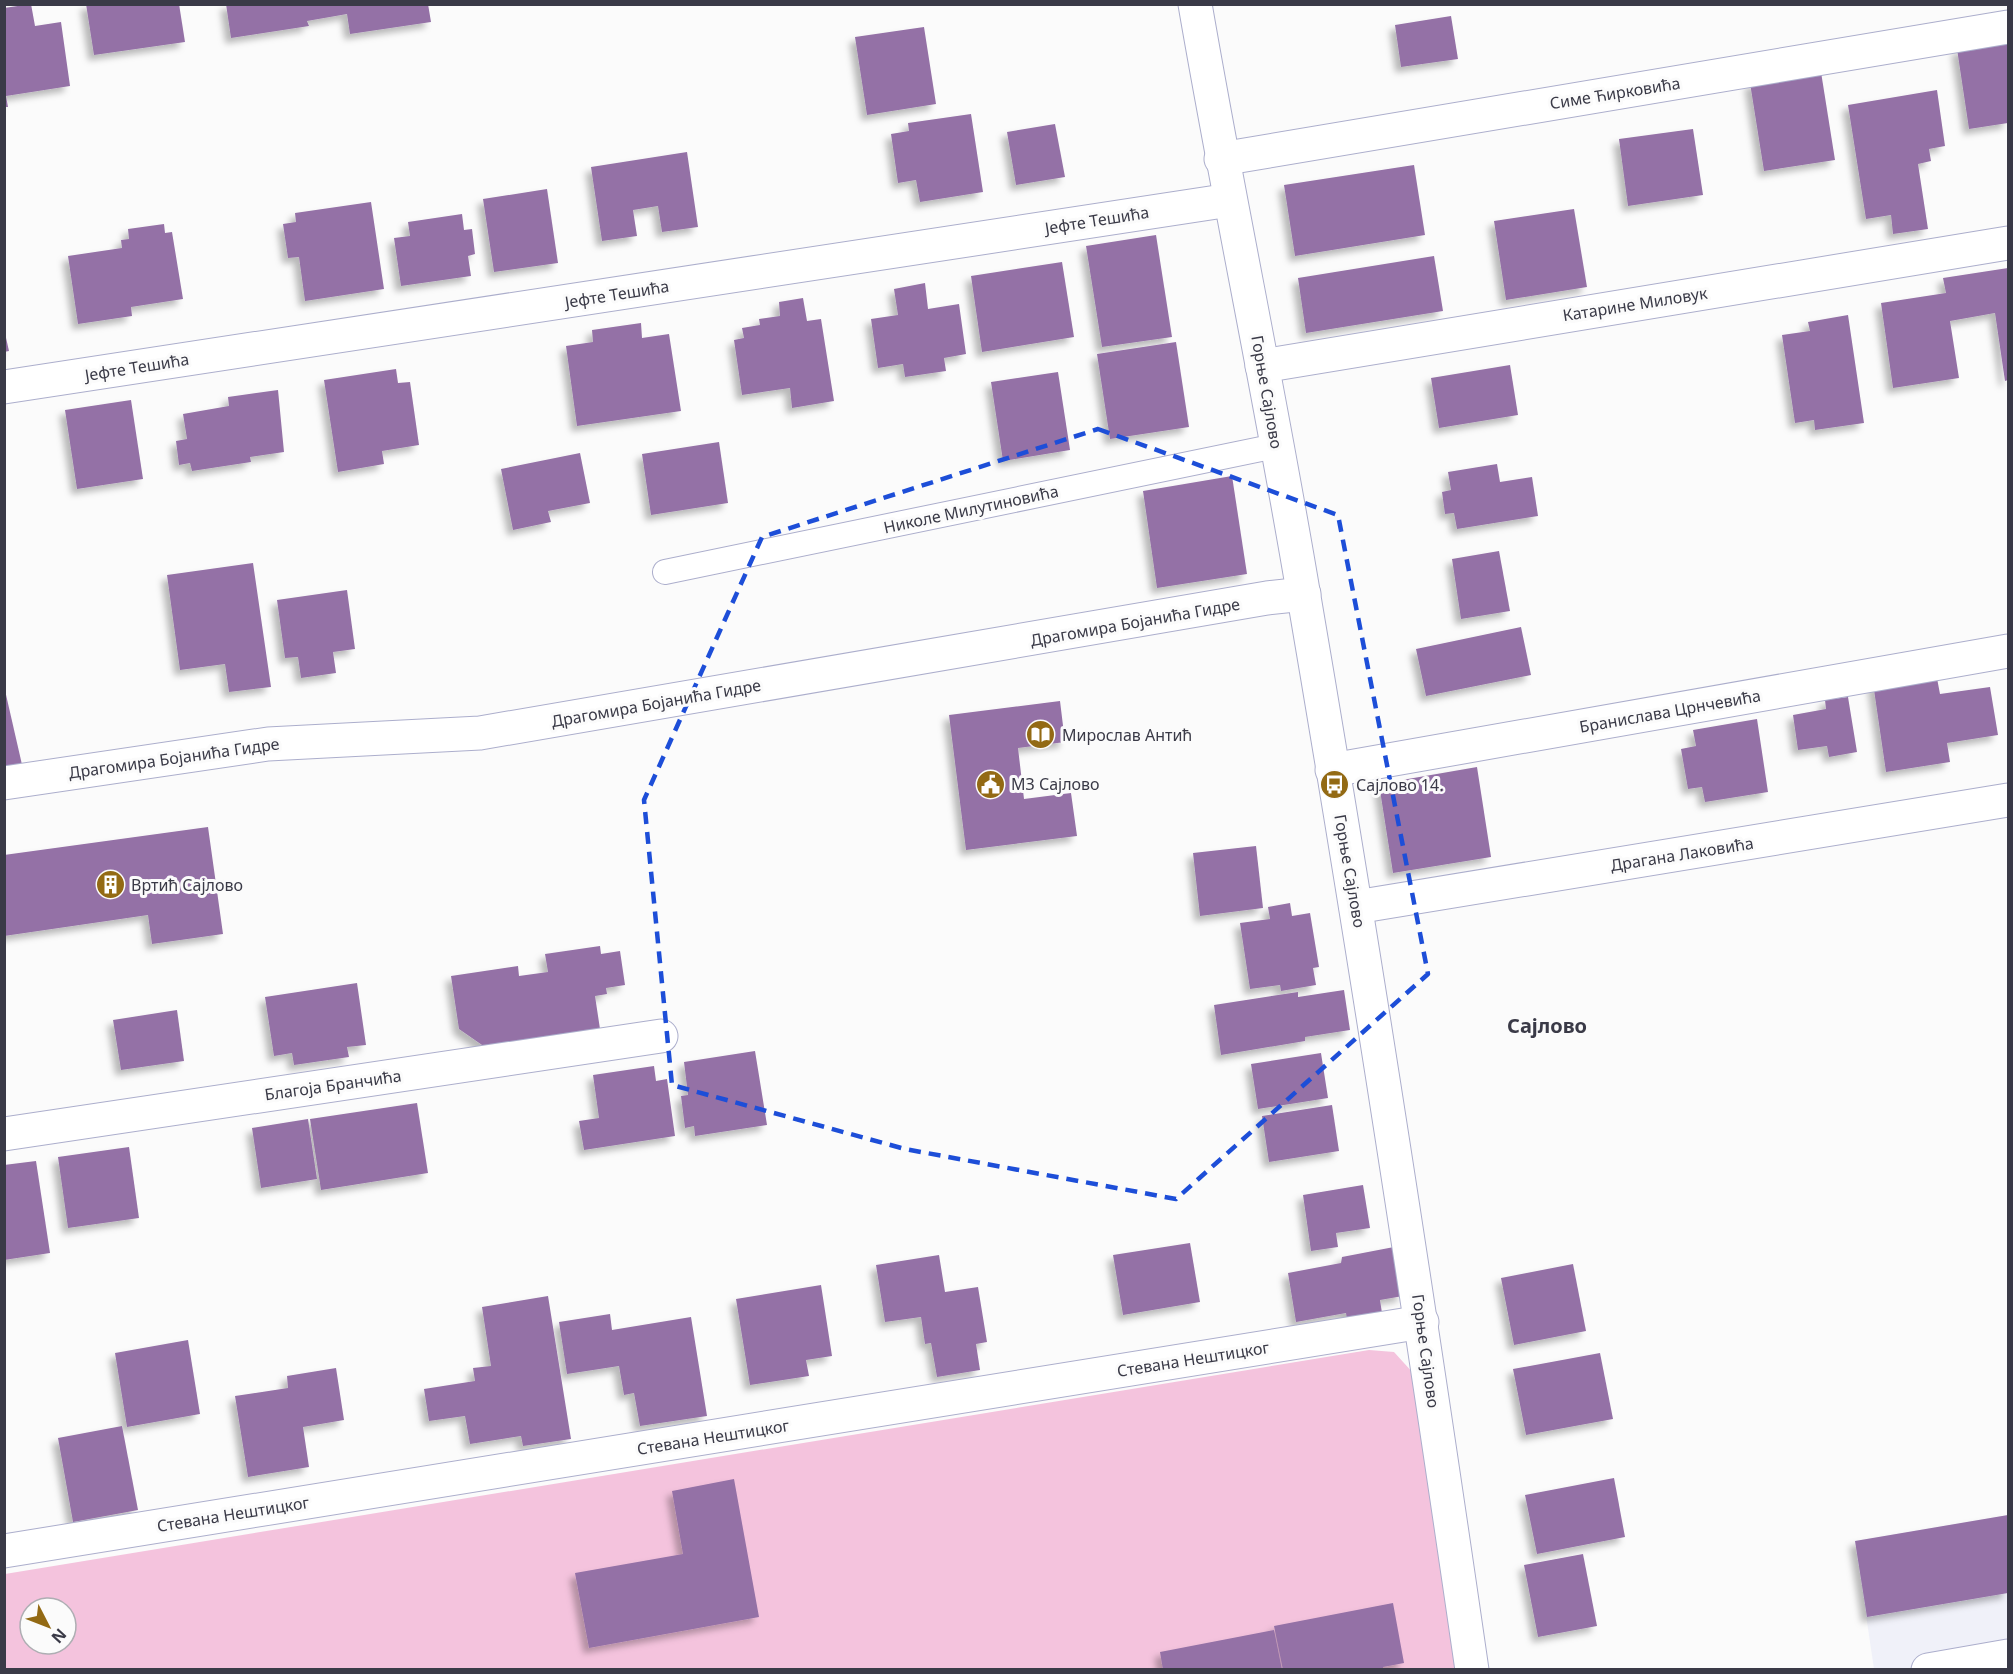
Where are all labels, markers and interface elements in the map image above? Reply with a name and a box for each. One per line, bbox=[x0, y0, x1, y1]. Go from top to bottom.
street label: Симе Ћирковића bbox=[1548, 72, 1682, 114]
street label: Јефте Тешића bbox=[1041, 201, 1151, 239]
street label: Јефте Тешића bbox=[561, 275, 671, 313]
street label: Катарине Миловук bbox=[1561, 282, 1709, 326]
street label: Горње Сајлово bbox=[1246, 334, 1288, 450]
street label: Јефте Тешића bbox=[81, 348, 191, 386]
street label: Николе Милутиновића bbox=[882, 480, 1060, 538]
street label: Драгомира Бојанића Гидре bbox=[1028, 593, 1242, 651]
street label: Драгомира Бојанића Гидре bbox=[549, 674, 763, 732]
street label: Бранислава Црнчевића bbox=[1578, 684, 1762, 738]
library icon: Мирослав Антић bbox=[1025, 719, 1057, 751]
place label: Мирослав Антић bbox=[1062, 724, 1192, 746]
street label: Драгомира Бојанића Гидре bbox=[67, 732, 281, 784]
public building icon: МЗ Сајлово bbox=[974, 768, 1006, 800]
bus stop icon: Сајлово 14. bbox=[1319, 769, 1351, 801]
place label: МЗ Сајлово bbox=[1011, 773, 1100, 795]
place label: Сајлово 14. bbox=[1356, 774, 1443, 796]
street label: Горње Сајлово bbox=[1329, 813, 1371, 929]
street label: Драгана Лаковића bbox=[1609, 832, 1755, 876]
building icon: Вртић Сајлово bbox=[94, 869, 126, 901]
place label: Вртић Сајлово bbox=[131, 874, 243, 896]
district label: Сајлово bbox=[1507, 1012, 1587, 1039]
street label: Благоја Бранчића bbox=[263, 1065, 403, 1105]
street label: Горње Сајлово bbox=[1407, 1293, 1445, 1409]
street label: Стевана Нештицког bbox=[1115, 1336, 1271, 1382]
street label: Стевана Нештицког bbox=[635, 1414, 791, 1460]
street label: Стевана Нештицког bbox=[155, 1491, 311, 1537]
north arrow bbox=[18, 1596, 78, 1656]
text: N bbox=[47, 1624, 72, 1648]

